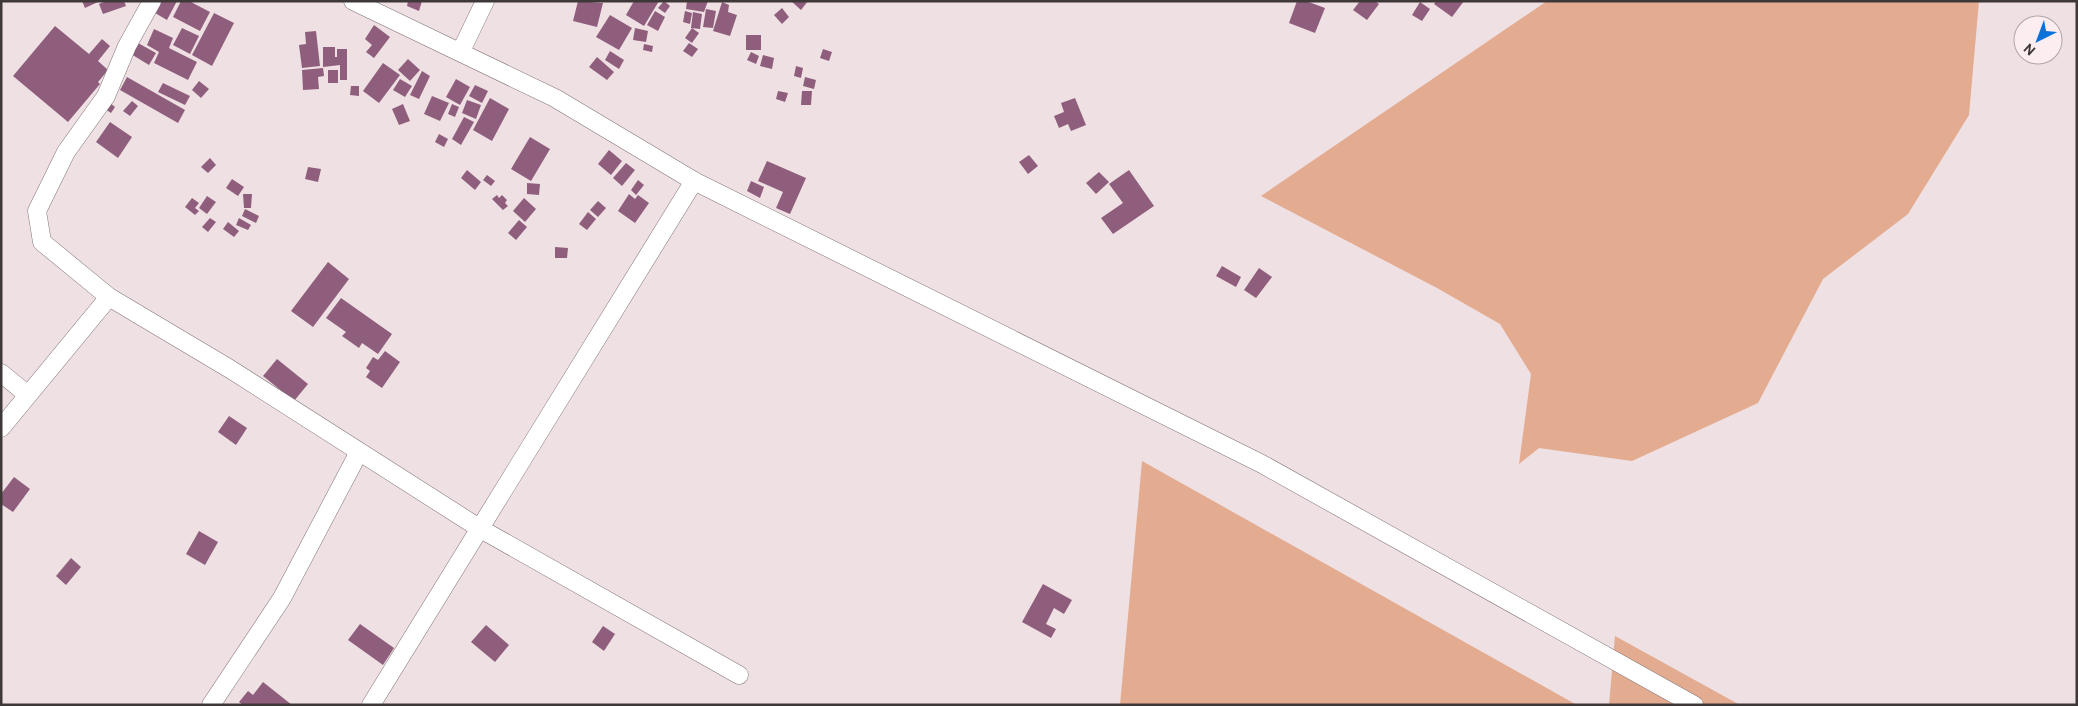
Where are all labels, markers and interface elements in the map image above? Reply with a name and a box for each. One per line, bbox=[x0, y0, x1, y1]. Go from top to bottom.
north arrow bbox=[2013, 15, 2063, 65]
text: N bbox=[2021, 39, 2040, 58]

